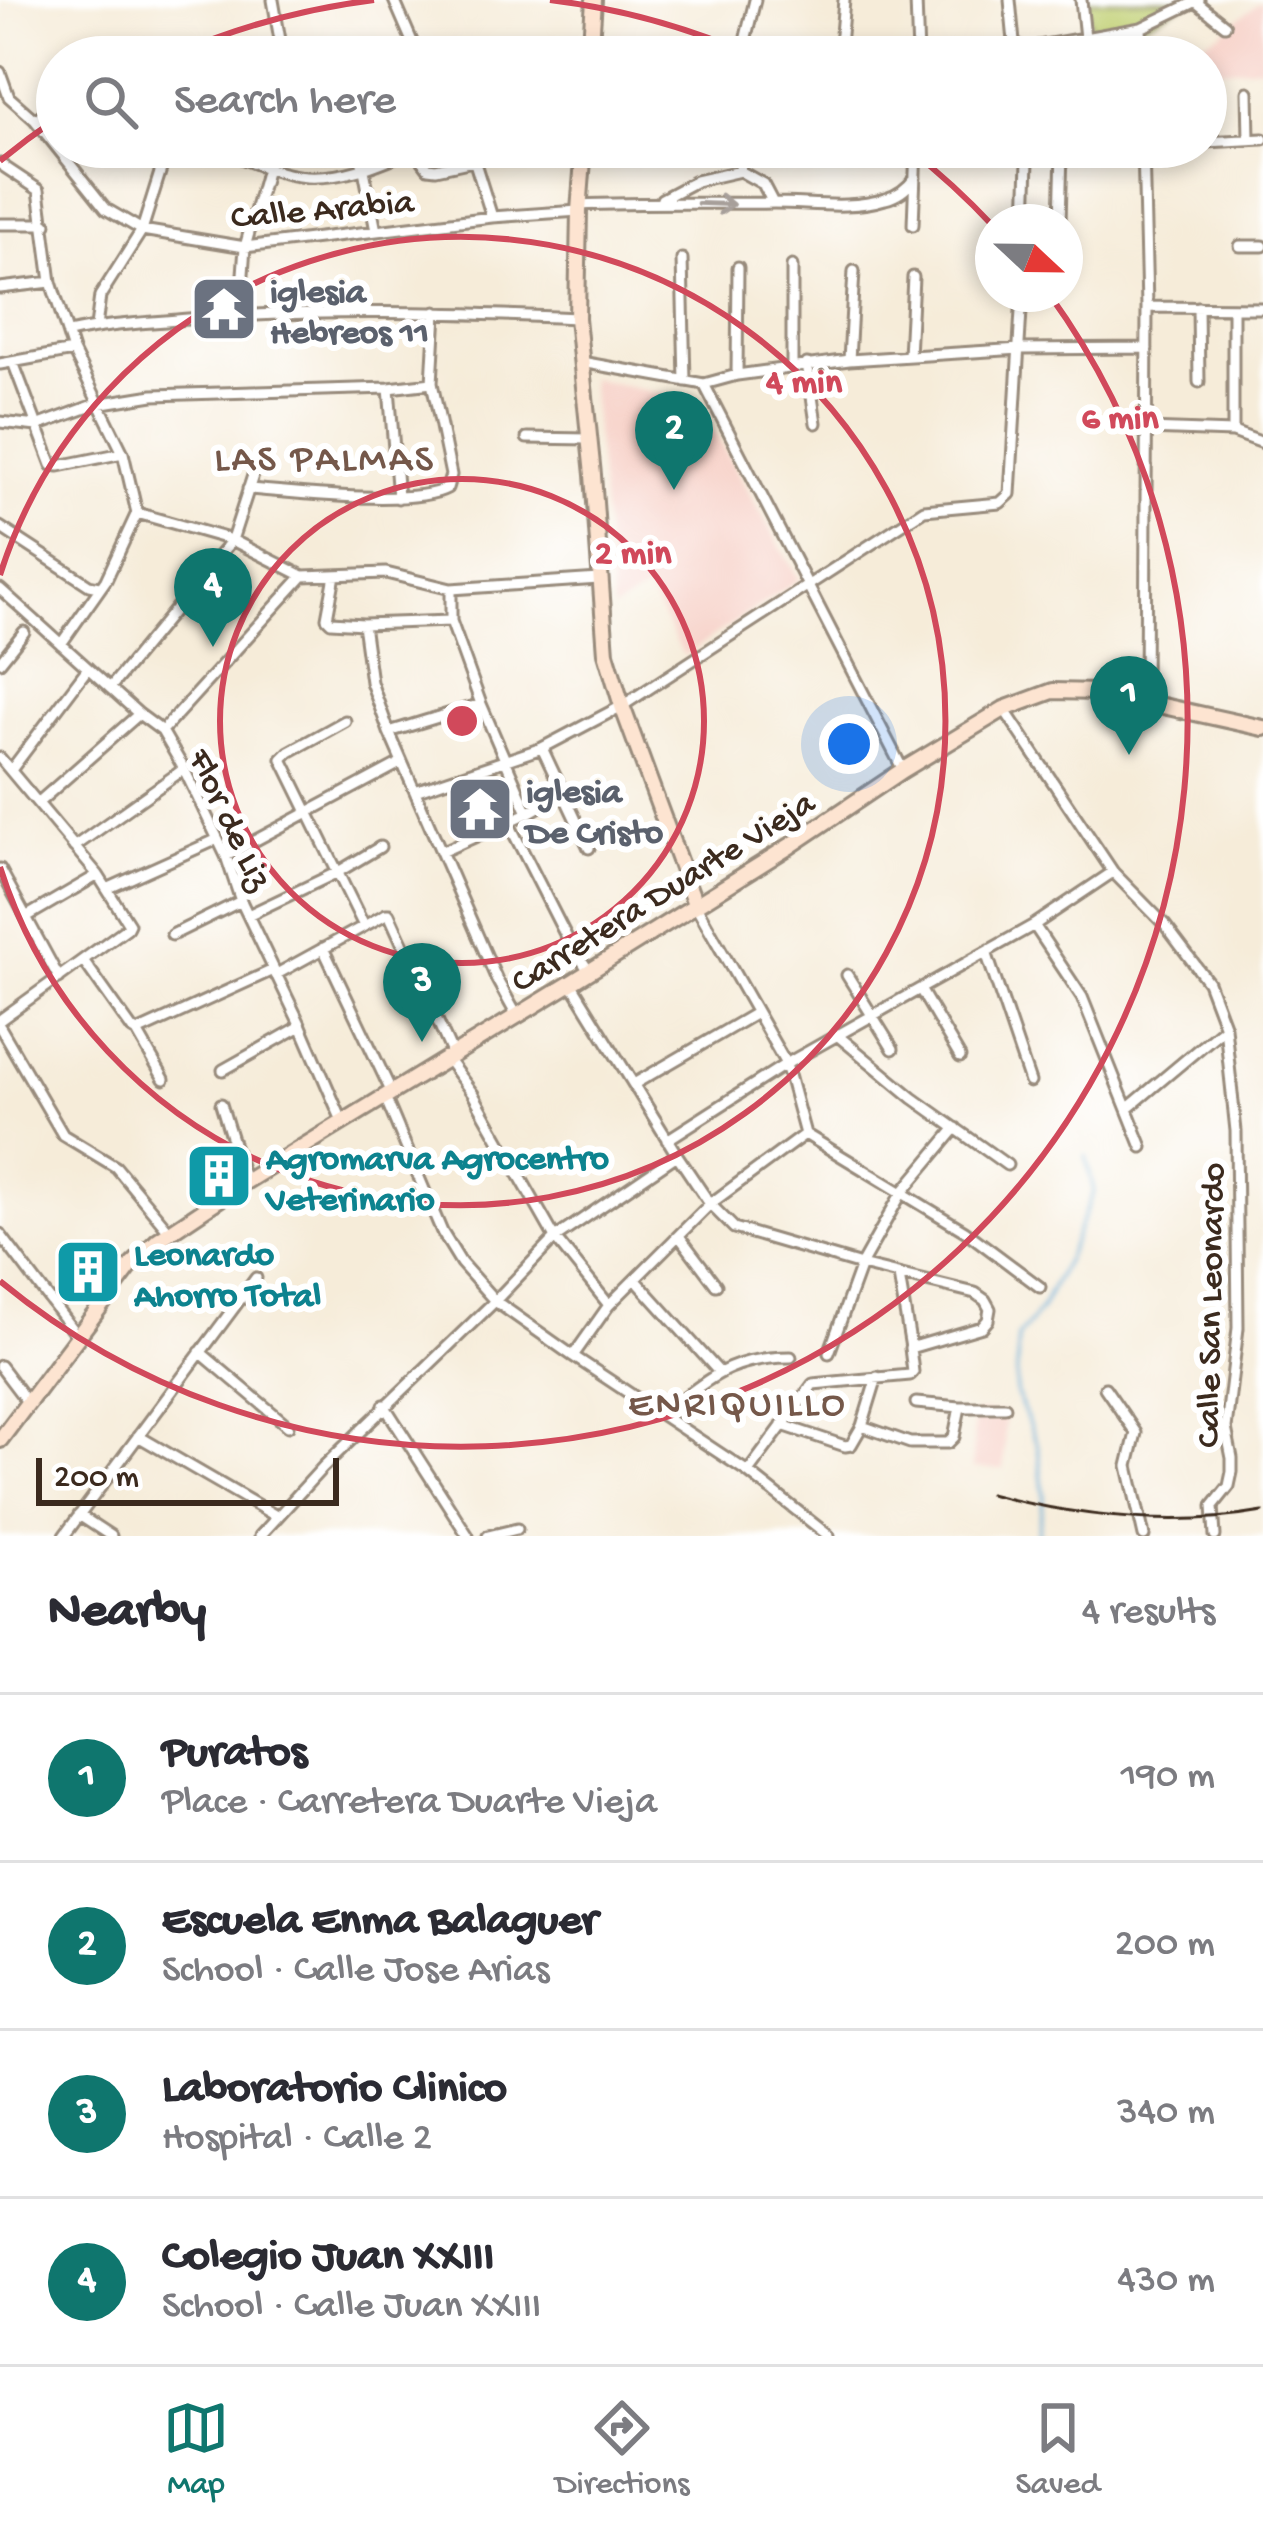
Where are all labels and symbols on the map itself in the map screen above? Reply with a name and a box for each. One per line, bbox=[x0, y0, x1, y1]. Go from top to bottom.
street label: Calle Arabia bbox=[229, 183, 417, 242]
one-way arrow bbox=[696, 193, 735, 216]
north arrow bbox=[975, 204, 1083, 312]
place label: iglesia Hebreos 11 bbox=[270, 273, 429, 357]
temple icon: iglesia Hebreos 11 bbox=[189, 274, 259, 344]
text: 4 min bbox=[765, 363, 843, 406]
pin: 2 bbox=[635, 391, 713, 490]
text: 6 min bbox=[1081, 399, 1160, 442]
district label: LAS PALMAS bbox=[214, 439, 436, 485]
text: 2 min bbox=[595, 534, 672, 577]
pin: 4 bbox=[174, 548, 252, 647]
pin: 1 bbox=[1090, 656, 1168, 755]
centre of rings bbox=[441, 700, 483, 742]
your location bbox=[819, 714, 879, 774]
street label: Flor de Liz bbox=[175, 742, 279, 899]
place label: iglesia De Cristo bbox=[523, 773, 664, 857]
temple icon: iglesia De Cristo bbox=[445, 774, 515, 844]
street label: Carretera Duarte Vieja bbox=[505, 783, 825, 1005]
pin: 3 bbox=[383, 943, 461, 1042]
place label: Agromarva Agrocentro Veterinario bbox=[264, 1140, 609, 1224]
building icon: Agromarva Agrocentro Veterinario bbox=[184, 1141, 254, 1211]
street label: Calle San Leonardo bbox=[1190, 1162, 1237, 1448]
place label: Leonardo Ahorro Total bbox=[133, 1236, 321, 1320]
building icon: Leonardo Ahorro Total bbox=[53, 1237, 123, 1307]
district label: ENRIQUILLO bbox=[628, 1384, 848, 1430]
scale bar bbox=[36, 1452, 339, 1505]

